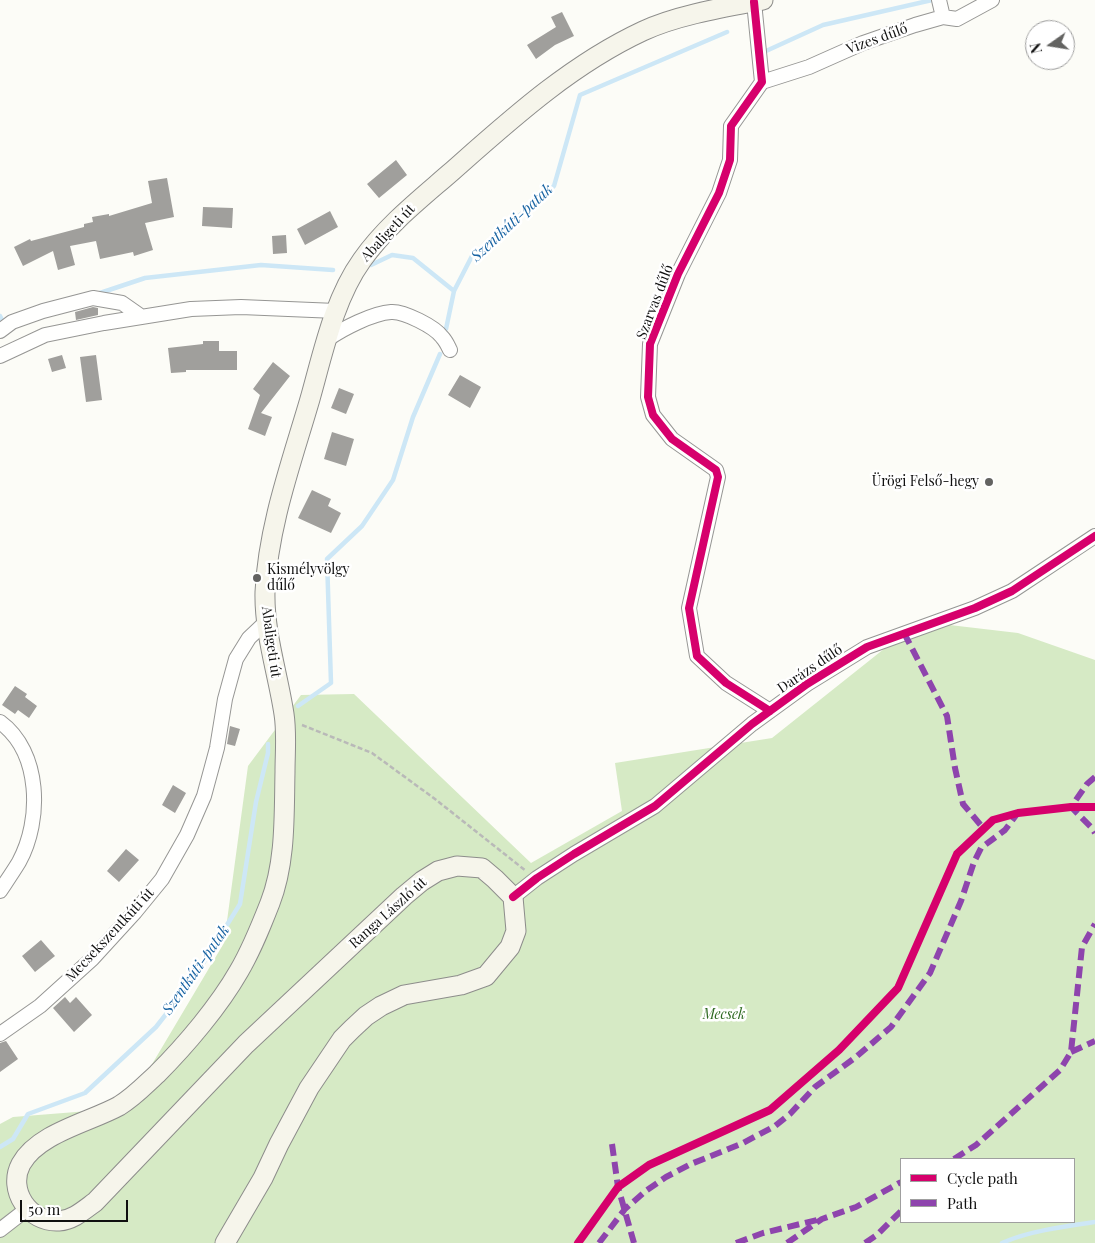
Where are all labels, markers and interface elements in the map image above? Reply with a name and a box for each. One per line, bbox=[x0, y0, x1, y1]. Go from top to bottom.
street label: Vizes dűlő bbox=[844, 20, 910, 58]
north arrow bbox=[1025, 20, 1075, 70]
text: N bbox=[1025, 41, 1046, 55]
water label: Szentkúti-patak bbox=[467, 181, 557, 265]
street label: Abaligeti út bbox=[357, 201, 419, 265]
street label: Szarvas dűlő bbox=[633, 262, 677, 342]
place label: Ürögi Felső-hegy bbox=[872, 474, 979, 490]
marker: Ürögi Felső-hegy bbox=[983, 476, 995, 488]
place label: Kismélyvölgy dűlő bbox=[267, 562, 350, 594]
marker: Kismélyvölgy dűlő bbox=[251, 572, 263, 584]
street label: Abaligeti út bbox=[258, 605, 284, 679]
street label: Darázs dűlő bbox=[774, 641, 846, 697]
street label: Ranga László út bbox=[346, 874, 430, 952]
street label: Mecsekszentkúti út bbox=[62, 885, 158, 985]
water label: Szentkúti-patak bbox=[158, 922, 234, 1018]
park label: Mecsek bbox=[703, 1007, 745, 1023]
legend bbox=[900, 1158, 1075, 1223]
text: Cycle path bbox=[947, 1168, 1018, 1188]
scale bar bbox=[22, 1190, 130, 1222]
text: Path bbox=[947, 1193, 977, 1213]
text: 50 m bbox=[28, 1199, 60, 1219]

